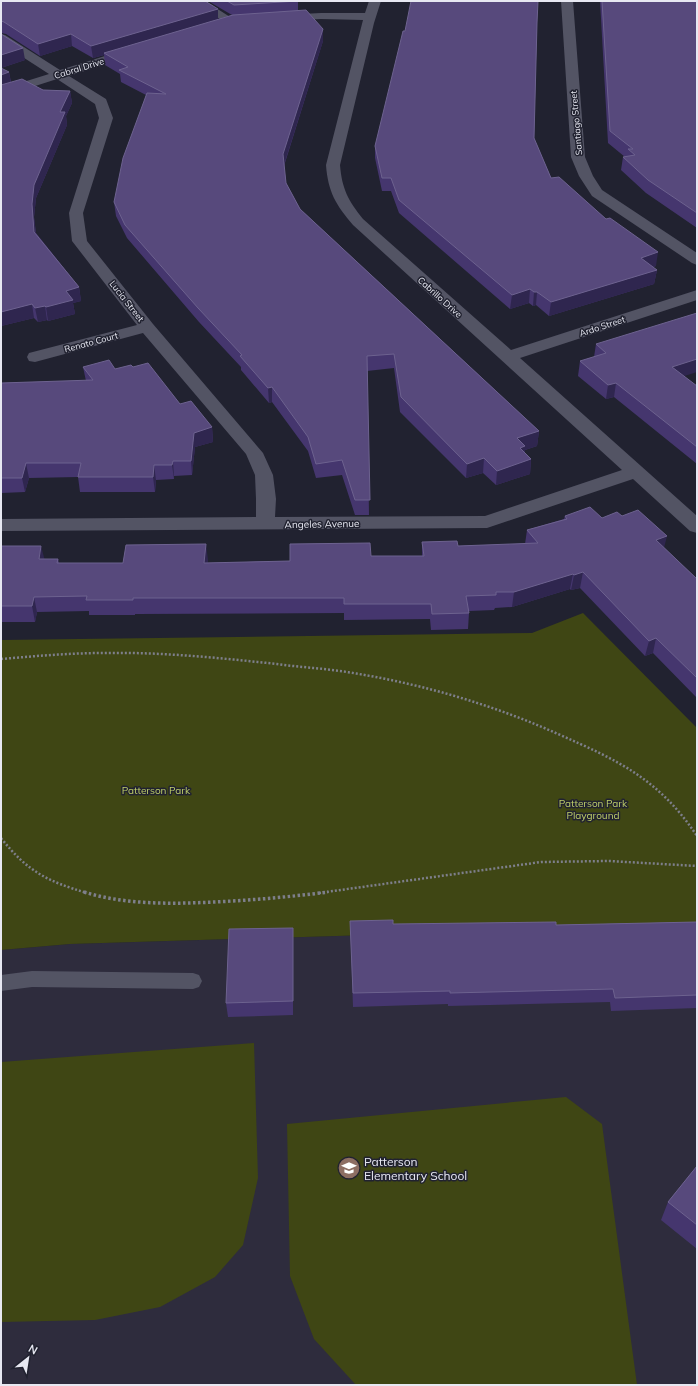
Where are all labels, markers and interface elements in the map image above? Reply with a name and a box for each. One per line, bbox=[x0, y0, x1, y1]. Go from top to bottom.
street label: Cabral Drive bbox=[53, 55, 105, 81]
street label: Santiago Street bbox=[568, 90, 584, 156]
street label: Cabrillo Drive bbox=[416, 274, 464, 320]
street label: Lucia Street bbox=[108, 278, 146, 324]
street label: Ardo Street bbox=[578, 313, 626, 339]
street label: Renato Court bbox=[63, 330, 119, 354]
street label: Angeles Avenue bbox=[284, 517, 360, 531]
park label: Patterson Park bbox=[122, 784, 191, 797]
park label: Patterson Park Playground bbox=[559, 797, 628, 822]
place label: Patterson Elementary School bbox=[364, 1154, 467, 1183]
school or university icon: Patterson Elementary School bbox=[336, 1155, 362, 1181]
north arrow bbox=[8, 1338, 48, 1378]
text: N bbox=[26, 1341, 40, 1357]

